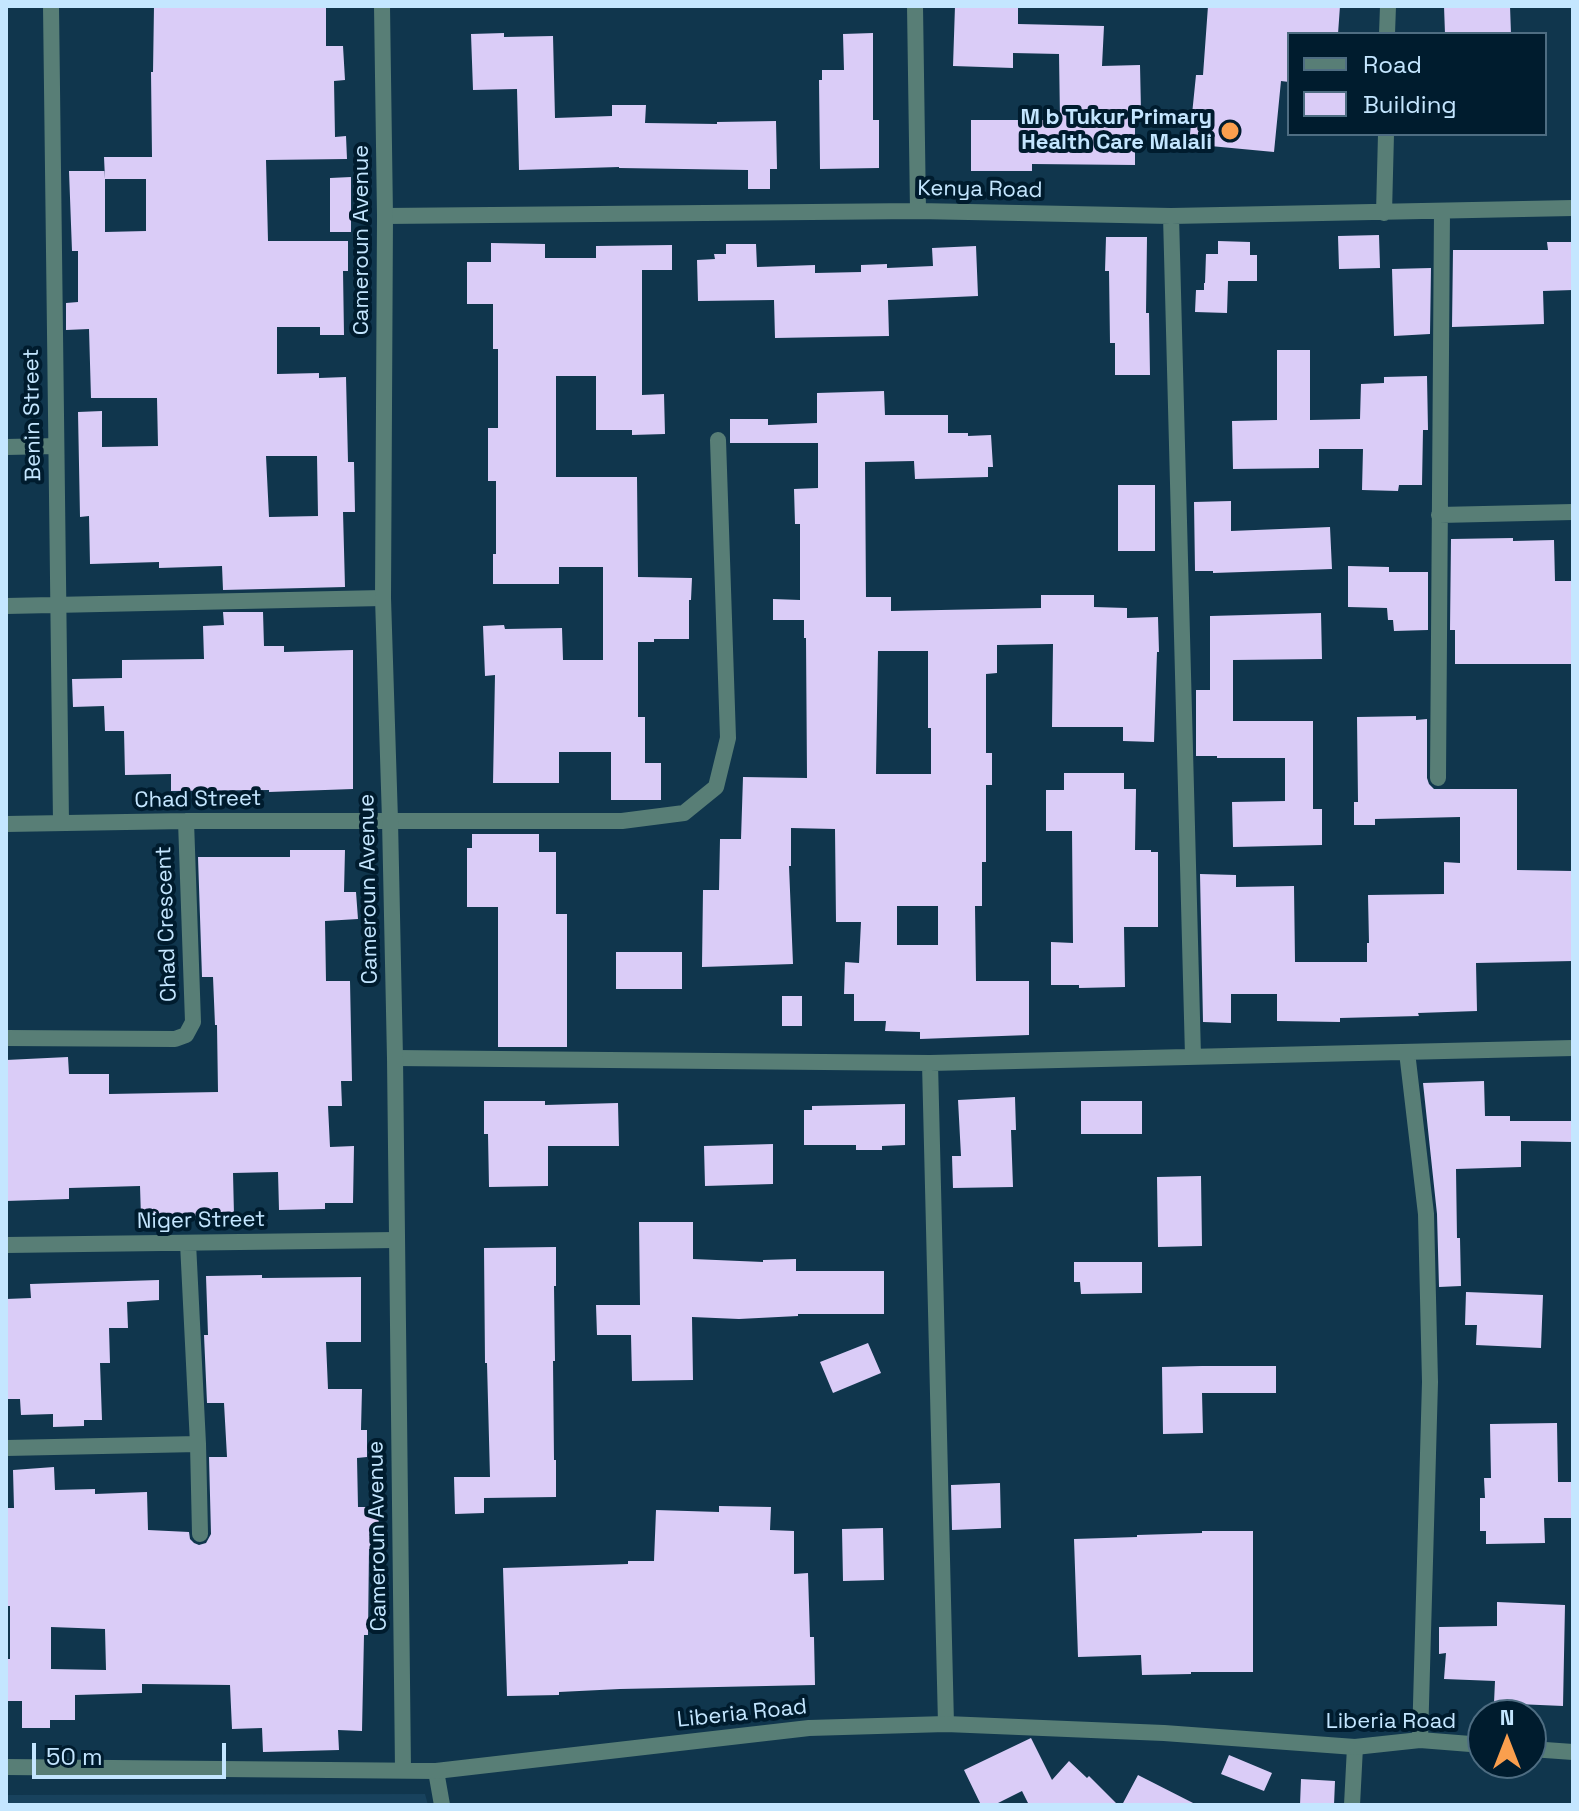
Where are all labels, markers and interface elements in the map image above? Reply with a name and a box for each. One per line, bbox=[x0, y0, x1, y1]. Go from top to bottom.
legend bbox=[1287, 32, 1547, 136]
text: Road bbox=[1363, 49, 1422, 80]
text: Building bbox=[1363, 89, 1457, 120]
place label: M b Tukur Primary Health Care Malali bbox=[1021, 105, 1212, 156]
marker: M b Tukur Primary Health Care Malali bbox=[1219, 120, 1241, 142]
street label: Cameroun Avenue bbox=[349, 145, 375, 335]
street label: Kenya Road bbox=[917, 176, 1043, 204]
street label: Benin Street bbox=[19, 348, 47, 482]
street label: Chad Street bbox=[134, 786, 262, 814]
street label: Cameroun Avenue bbox=[354, 794, 384, 984]
street label: Chad Crescent bbox=[151, 846, 183, 1002]
street label: Niger Street bbox=[137, 1207, 265, 1235]
street label: Cameroun Avenue bbox=[363, 1441, 393, 1631]
street label: Liberia Road bbox=[676, 1694, 808, 1734]
north arrow bbox=[1467, 1699, 1547, 1779]
text: N bbox=[1500, 1703, 1514, 1731]
street label: Liberia Road bbox=[1326, 1709, 1456, 1735]
scale bar bbox=[36, 1727, 230, 1777]
text: 50 m bbox=[46, 1741, 103, 1772]

